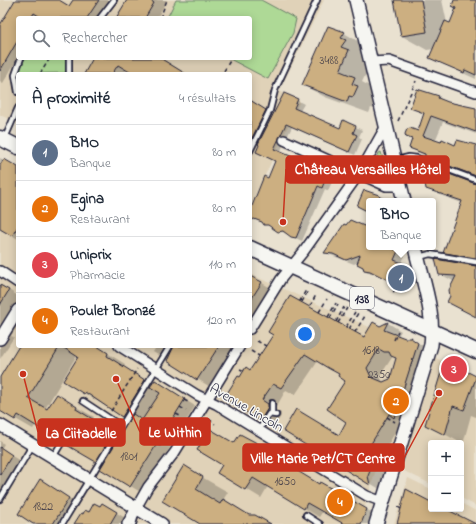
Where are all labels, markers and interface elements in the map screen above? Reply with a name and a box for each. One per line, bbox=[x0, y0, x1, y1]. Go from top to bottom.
search box bbox=[16, 16, 252, 60]
icon: search bbox=[30, 27, 52, 49]
text: Rechercher bbox=[62, 27, 127, 49]
house number: 3488 bbox=[320, 52, 339, 70]
text: À proximité bbox=[32, 86, 110, 111]
text: 4 résultats bbox=[179, 89, 236, 108]
text: BMO bbox=[70, 132, 99, 154]
text: 1 bbox=[43, 143, 47, 162]
text: 80 m bbox=[212, 143, 236, 162]
text: Banque bbox=[70, 154, 111, 173]
callout: Château Versailles Hôtel bbox=[286, 156, 449, 183]
text: Château Versailles Hôtel bbox=[295, 159, 442, 181]
text: Egina bbox=[70, 188, 104, 210]
popup bbox=[366, 198, 436, 250]
text: 2 bbox=[42, 199, 48, 218]
text: 80 m bbox=[212, 199, 236, 218]
text: BMO bbox=[381, 204, 410, 226]
text: Restaurant bbox=[70, 210, 130, 229]
text: Banque bbox=[381, 226, 421, 245]
text: Uniprix bbox=[70, 244, 112, 266]
text: 3 bbox=[42, 255, 48, 274]
text: 110 m bbox=[209, 255, 236, 274]
pin: 1 bbox=[388, 263, 414, 293]
text: Pharmacie bbox=[70, 266, 125, 285]
road number: 138 bbox=[350, 287, 374, 309]
text: Poulet Bronzé bbox=[70, 300, 155, 322]
text: 4 bbox=[42, 311, 48, 330]
text: 120 m bbox=[206, 311, 236, 330]
text: Restaurant bbox=[70, 322, 130, 341]
your location bbox=[295, 324, 315, 344]
house number: 1618 bbox=[362, 342, 380, 360]
pin: 3 bbox=[441, 354, 467, 384]
house number: 2350 bbox=[368, 366, 390, 384]
street label: Avenue Lincoln bbox=[205, 379, 287, 438]
pin: 2 bbox=[383, 386, 409, 416]
callout: Le Within bbox=[140, 418, 210, 445]
callout: La Ciitadelle bbox=[38, 419, 125, 446]
text: Le Within bbox=[148, 422, 202, 444]
text: La Ciitadelle bbox=[45, 423, 118, 445]
map controls bbox=[428, 440, 464, 512]
button: + bbox=[428, 440, 464, 476]
callout: Ville Marie Pet/CT Centre bbox=[243, 444, 404, 471]
house number: 1801 bbox=[120, 448, 138, 466]
text: Ville Marie Pet/CT Centre bbox=[250, 448, 397, 470]
house number: 1650 bbox=[274, 473, 296, 491]
button: − bbox=[428, 476, 464, 512]
pin: 4 bbox=[327, 487, 353, 517]
house number: 1822 bbox=[33, 498, 53, 516]

